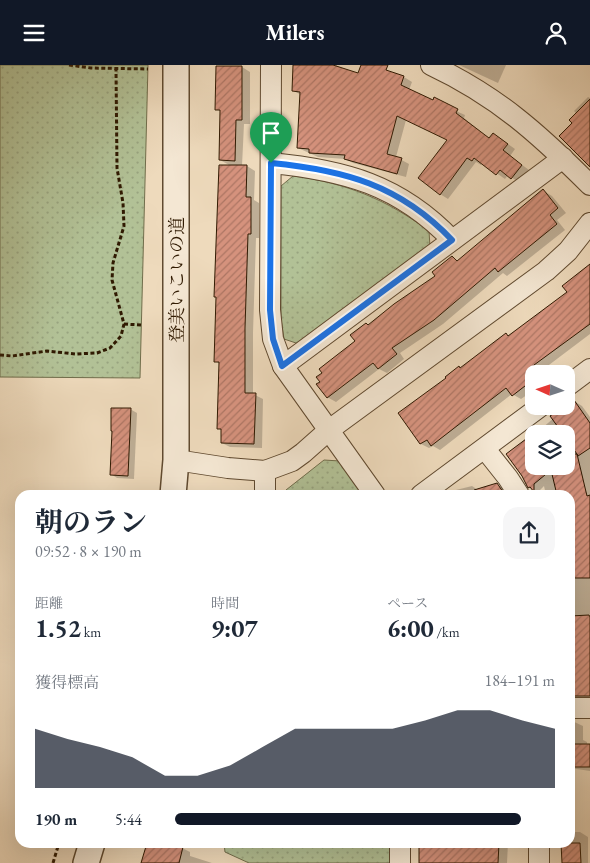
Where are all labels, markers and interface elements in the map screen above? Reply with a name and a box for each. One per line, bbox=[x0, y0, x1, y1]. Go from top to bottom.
text: Milers bbox=[266, 18, 324, 47]
icon: menu bbox=[20, 19, 48, 47]
icon: person bbox=[542, 19, 570, 47]
pin bbox=[250, 112, 292, 163]
icon: arrive bbox=[257, 119, 285, 147]
street label: 登美いこいの道 bbox=[165, 217, 188, 343]
north arrow bbox=[525, 365, 575, 415]
map controls bbox=[525, 365, 575, 475]
button: layers bbox=[525, 425, 575, 475]
text: 朝のラン bbox=[35, 504, 147, 540]
button: share bbox=[503, 507, 555, 559]
text: 09:52 · 8 × 190 m bbox=[35, 541, 142, 562]
text: 距離 bbox=[35, 594, 63, 612]
text: 時間 bbox=[211, 594, 239, 612]
text: ペース bbox=[387, 594, 428, 612]
text: 1.52 bbox=[35, 612, 81, 644]
text: 9:07 bbox=[211, 612, 258, 644]
text: 6:00 bbox=[387, 612, 434, 644]
text: km bbox=[81, 623, 101, 641]
text: /km bbox=[434, 623, 460, 641]
text: 184–191 m bbox=[484, 670, 555, 691]
text: 獲得標高 bbox=[35, 672, 99, 693]
text: 190 m bbox=[35, 809, 77, 830]
text: 5:44 bbox=[115, 809, 142, 830]

